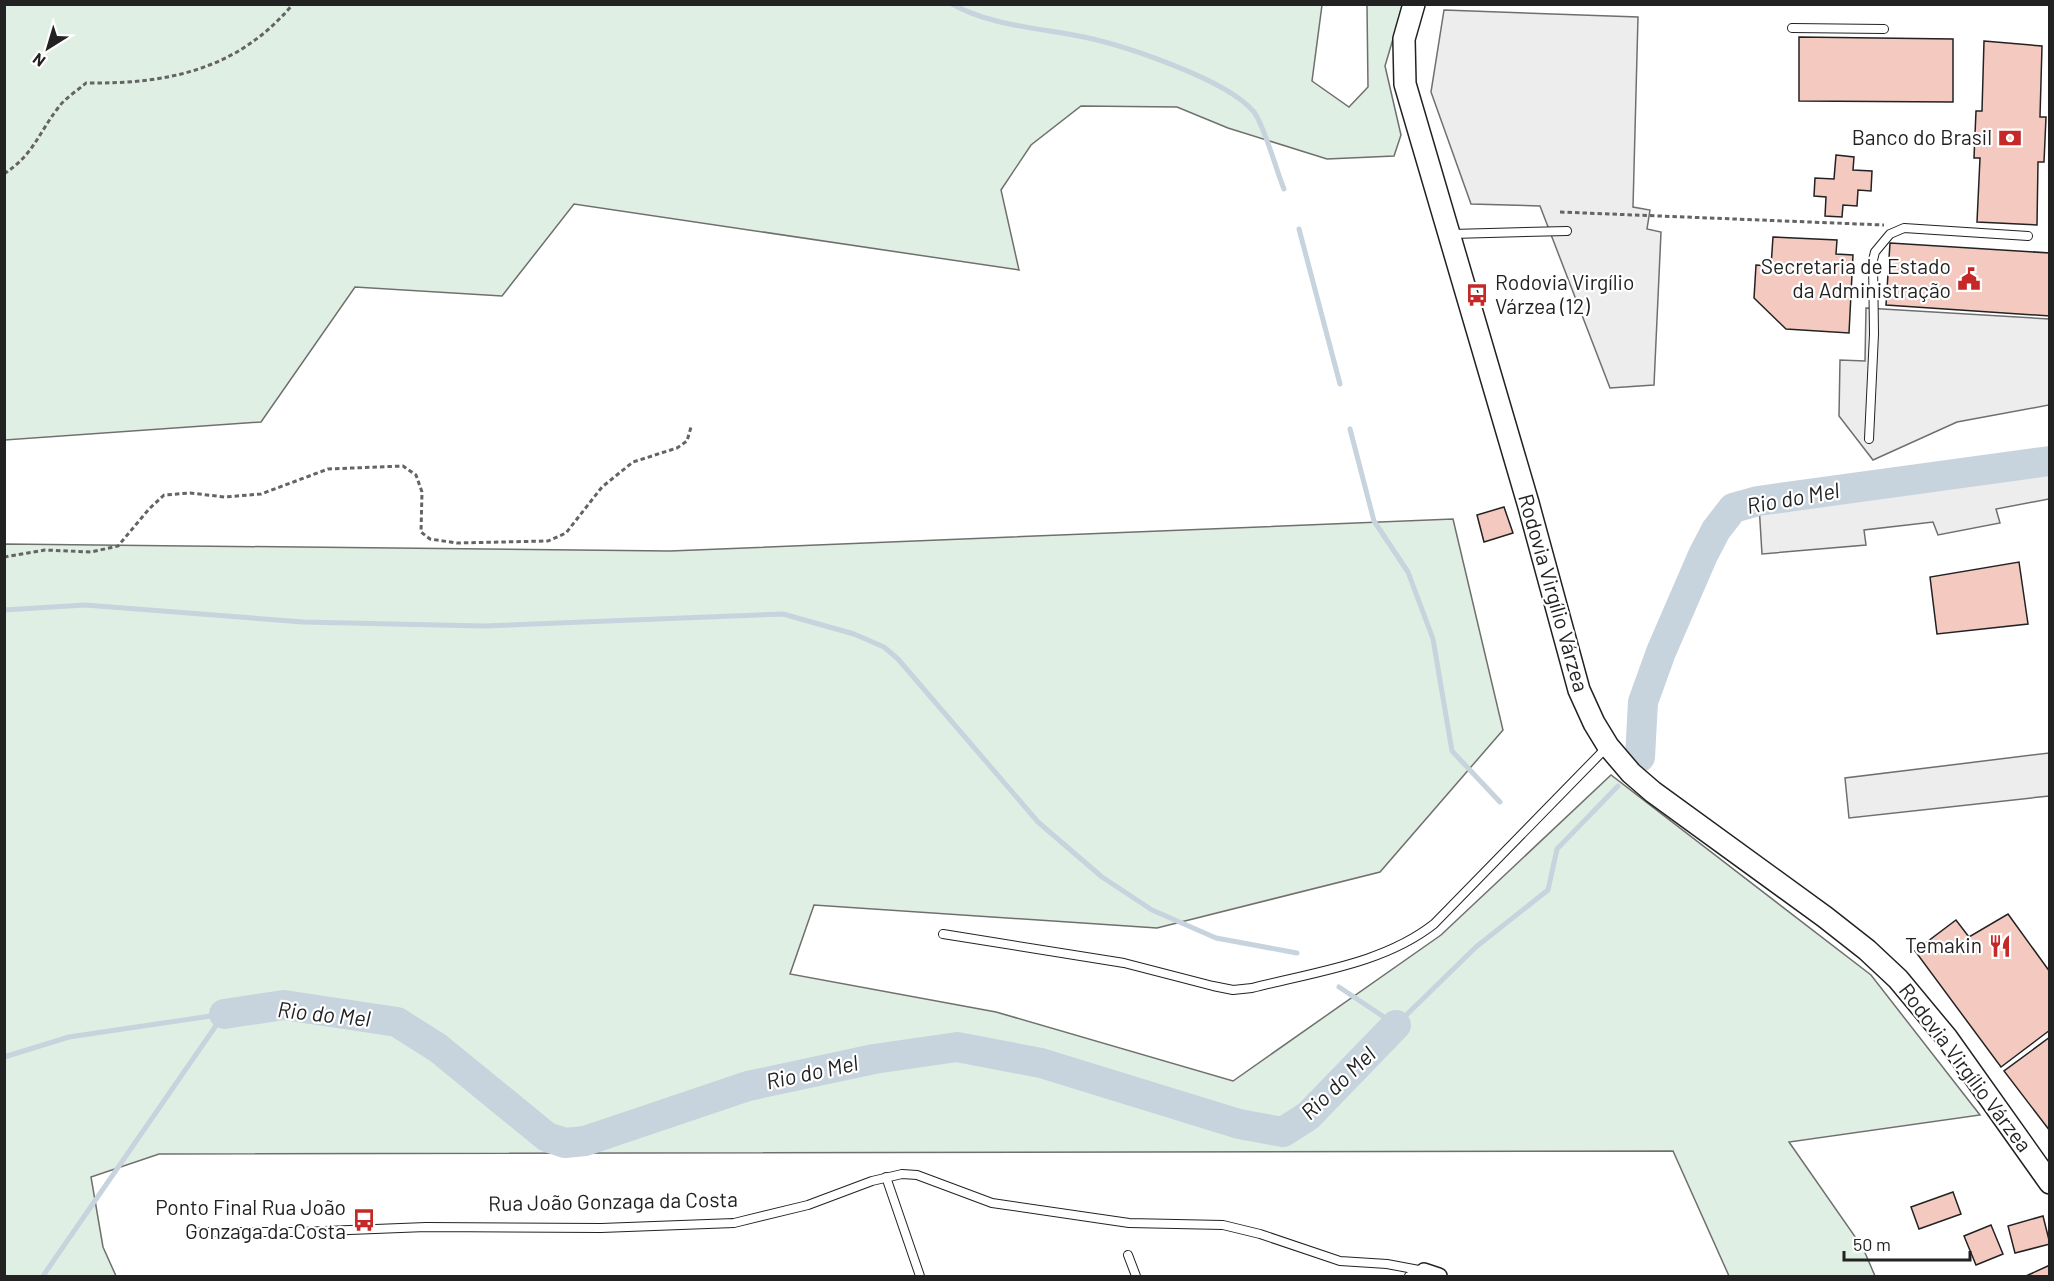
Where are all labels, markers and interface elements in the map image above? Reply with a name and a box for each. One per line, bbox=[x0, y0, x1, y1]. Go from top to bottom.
north arrow bbox=[18, 18, 78, 78]
text: N bbox=[29, 50, 49, 71]
place label: Banco do Brasil bbox=[1852, 124, 1992, 149]
bank icon: Banco do Brasil bbox=[1997, 125, 2023, 151]
place label: Secretaria de Estado da Administração bbox=[1761, 253, 1951, 302]
public building icon: Secretaria de Estado da Administração bbox=[1956, 266, 1982, 292]
place label: Rodovia Virgílio Várzea (12) bbox=[1495, 269, 1634, 318]
bus stop icon: Rodovia Virgílio Várzea (12) bbox=[1464, 282, 1490, 308]
water label: Rio do Mel bbox=[1745, 476, 1841, 518]
street label: Rodovia Virgílio Várzea bbox=[1514, 491, 1595, 694]
place label: Temakin bbox=[1905, 932, 1982, 957]
restaurant icon: Temakin bbox=[1987, 933, 2013, 959]
street label: Rodovia Virgílio Várzea bbox=[1895, 978, 2038, 1156]
water label: Rio do Mel bbox=[276, 995, 372, 1031]
water label: Rio do Mel bbox=[1295, 1040, 1380, 1124]
water label: Rio do Mel bbox=[763, 1049, 860, 1093]
street label: Rua João Gonzaga da Costa bbox=[488, 1186, 738, 1215]
place label: Ponto Final Rua João Gonzaga da Costa bbox=[155, 1194, 346, 1243]
bus stop icon: Ponto Final Rua João Gonzaga da Costa bbox=[351, 1207, 377, 1233]
scale bar bbox=[1844, 1224, 1970, 1262]
text: 50 m bbox=[1853, 1233, 1891, 1255]

